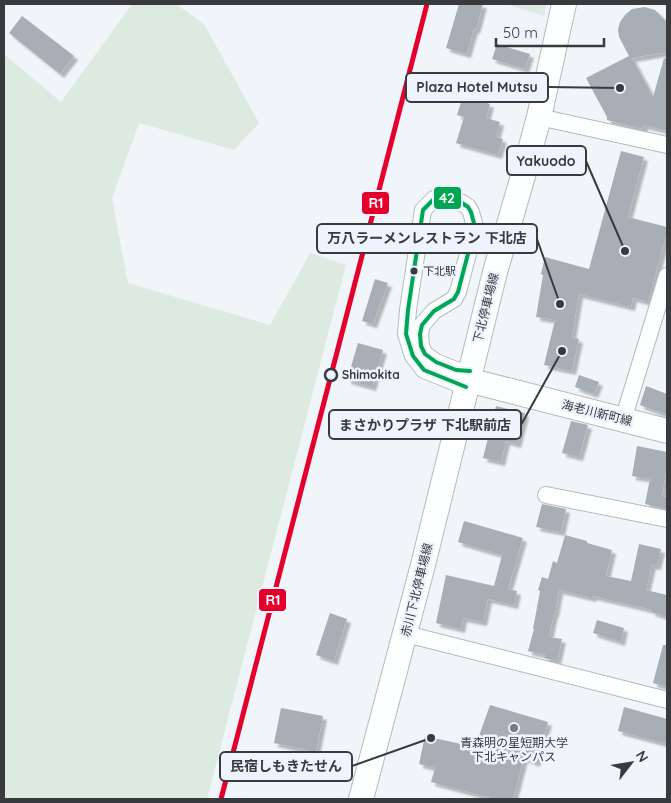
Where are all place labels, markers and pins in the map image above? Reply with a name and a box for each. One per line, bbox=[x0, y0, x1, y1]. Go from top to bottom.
callout: Plaza Hotel Mutsu bbox=[406, 73, 548, 102]
callout: Yakuodo bbox=[507, 146, 586, 175]
callout: 万八ラーメンレストラン 下北店 bbox=[317, 224, 537, 253]
place label: 下北駅 bbox=[423, 264, 456, 278]
marker: 下北駅 bbox=[409, 266, 419, 276]
place label: Shimokita bbox=[342, 367, 400, 382]
marker: Shimokita bbox=[324, 368, 338, 382]
callout: まさかりプラザ 下北駅前店 bbox=[329, 410, 521, 439]
marker: 青森明の星短期大学 下北キャンパス bbox=[508, 722, 520, 734]
place label: 青森明の星短期大学 下北キャンパス bbox=[460, 735, 568, 764]
callout: 民宿しもきたせん bbox=[220, 752, 352, 781]

